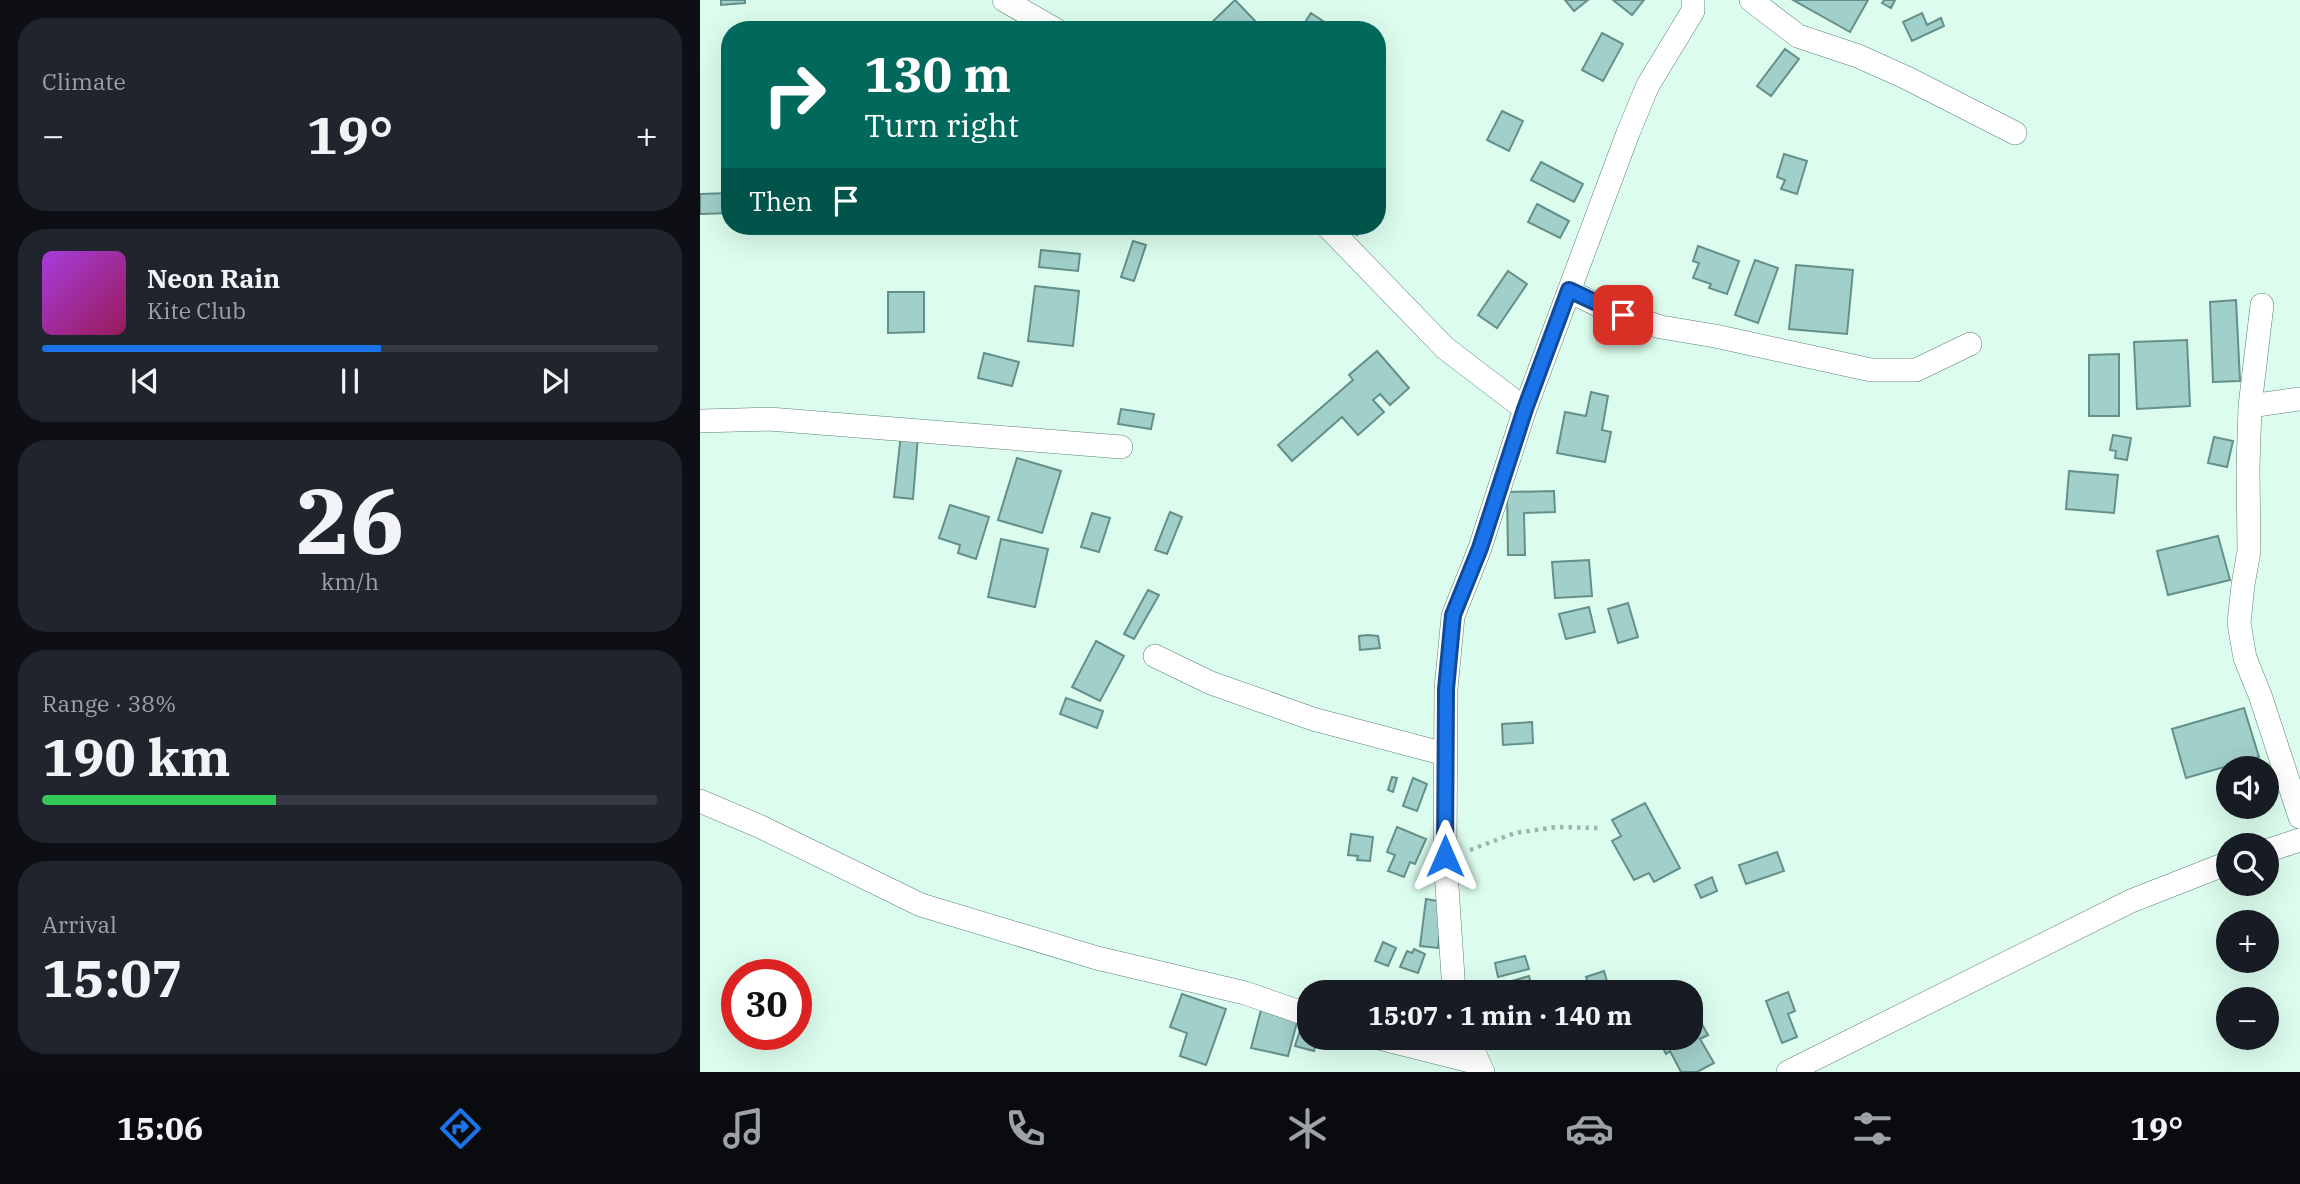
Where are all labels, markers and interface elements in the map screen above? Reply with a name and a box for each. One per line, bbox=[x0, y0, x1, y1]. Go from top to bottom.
text: 130 m bbox=[864, 42, 1011, 105]
icon: right bbox=[749, 49, 840, 140]
text: Climate bbox=[42, 66, 126, 96]
text: 19° bbox=[307, 101, 393, 168]
text: Turn right bbox=[864, 104, 1019, 146]
text: − bbox=[42, 110, 65, 159]
text: + bbox=[635, 110, 658, 159]
icon: arrive bbox=[827, 182, 865, 220]
text: Then bbox=[749, 184, 813, 218]
text: Neon Rain bbox=[147, 261, 280, 295]
pin bbox=[1593, 285, 1653, 345]
text: Kite Club bbox=[147, 295, 246, 325]
icon: arrive bbox=[1604, 296, 1642, 334]
icon: previous bbox=[126, 362, 164, 400]
icon: pause bbox=[331, 362, 369, 400]
icon: next bbox=[536, 362, 574, 400]
text: 26 bbox=[295, 461, 405, 579]
text: km/h bbox=[321, 566, 379, 596]
text: Range · 38% bbox=[42, 688, 176, 718]
text: 190 km bbox=[42, 723, 231, 790]
map controls bbox=[2216, 756, 2279, 1050]
button: sound bbox=[2216, 756, 2279, 819]
position arrow bbox=[1408, 819, 1482, 893]
button: search bbox=[2216, 833, 2279, 896]
text: Arrival bbox=[42, 909, 117, 939]
button: + bbox=[2216, 910, 2279, 973]
text: 15:07 bbox=[42, 944, 183, 1011]
speed limit sign: 30 bbox=[721, 959, 812, 1050]
button: − bbox=[2216, 987, 2279, 1050]
text: 15:07 · 1 min · 140 m bbox=[1368, 998, 1632, 1032]
icon: directions bbox=[436, 1104, 485, 1153]
icon: music bbox=[719, 1104, 768, 1153]
icon: phone bbox=[1001, 1104, 1050, 1153]
icon: climate bbox=[1283, 1104, 1332, 1153]
icon: car bbox=[1565, 1104, 1614, 1153]
icon: filters bbox=[1848, 1104, 1897, 1153]
text: 15:06 bbox=[117, 1107, 203, 1149]
text: 19° bbox=[2130, 1107, 2183, 1149]

